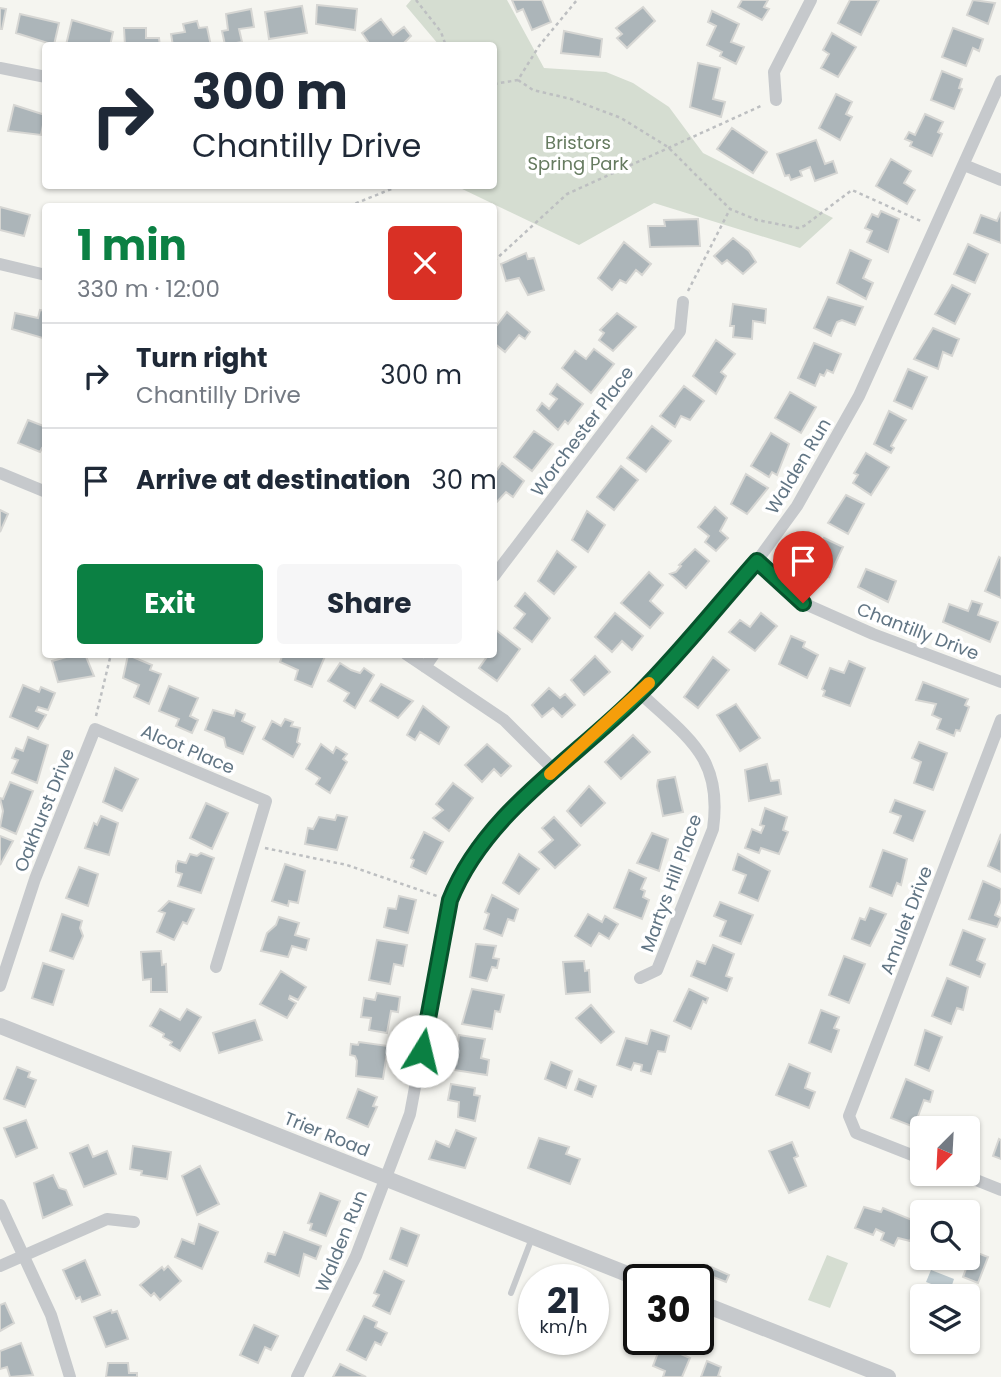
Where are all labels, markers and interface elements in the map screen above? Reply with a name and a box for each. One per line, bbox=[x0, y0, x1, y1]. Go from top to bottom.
text: 300 m bbox=[192, 58, 348, 126]
icon: right bbox=[77, 70, 168, 161]
text: Chantilly Drive bbox=[192, 123, 421, 168]
park label: Bristors Spring Park bbox=[528, 130, 629, 176]
text: 1 min bbox=[77, 216, 187, 275]
button: close bbox=[388, 226, 462, 300]
text: 330 m · 12:00 bbox=[77, 273, 220, 305]
text: Turn right bbox=[136, 340, 268, 376]
icon: right bbox=[77, 357, 115, 395]
text: 300 m bbox=[380, 357, 462, 393]
street label: Worchester Place bbox=[525, 361, 639, 501]
text: Chantilly Drive bbox=[136, 379, 301, 411]
street label: Walden Run bbox=[760, 413, 836, 519]
icon: arrive bbox=[77, 462, 115, 500]
text: Arrive at destination bbox=[136, 462, 411, 498]
text: 30 m bbox=[432, 462, 497, 498]
pin bbox=[773, 531, 833, 603]
icon: arrive bbox=[784, 542, 822, 580]
button: Exit bbox=[77, 564, 263, 644]
button: Share bbox=[277, 564, 462, 644]
street label: Chantilly Drive bbox=[853, 596, 983, 666]
street label: Alcot Place bbox=[137, 718, 239, 780]
street label: Oakhurst Drive bbox=[8, 744, 80, 876]
street label: Martys Hill Place bbox=[634, 811, 708, 955]
street label: Amulet Drive bbox=[874, 862, 938, 978]
position arrow bbox=[385, 1014, 459, 1088]
street label: Trier Road bbox=[280, 1105, 374, 1163]
north arrow bbox=[910, 1116, 980, 1186]
map controls bbox=[910, 1116, 980, 1354]
street label: Walden Run bbox=[309, 1186, 373, 1296]
button: search bbox=[910, 1200, 980, 1270]
speed limit sign: 30 bbox=[623, 1264, 714, 1355]
text: 21 bbox=[547, 1276, 580, 1325]
button: layers bbox=[910, 1284, 980, 1354]
text: km/h bbox=[540, 1314, 587, 1339]

